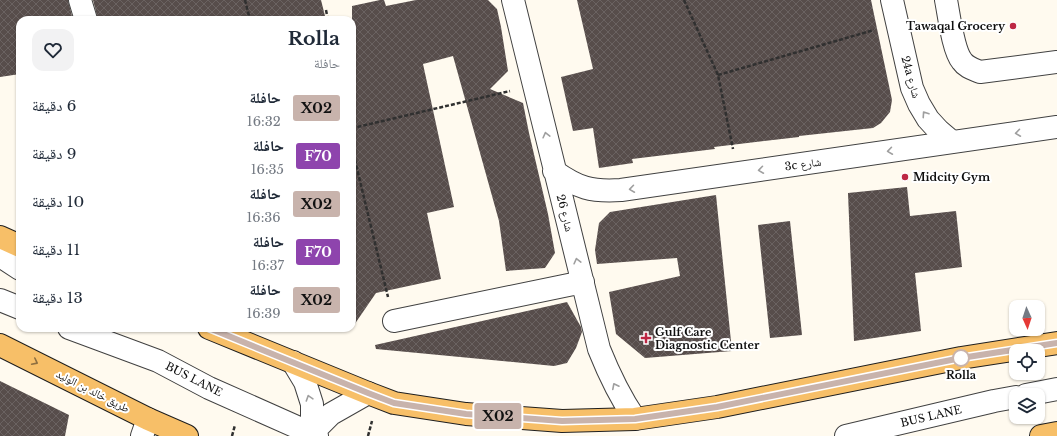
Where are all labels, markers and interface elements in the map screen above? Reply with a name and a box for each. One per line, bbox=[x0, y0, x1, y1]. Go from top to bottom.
place label: Tawaqal Grocery bbox=[906, 19, 1006, 33]
marker: Tawaqal Grocery bbox=[1008, 21, 1018, 31]
text: Rolla bbox=[288, 27, 340, 50]
button: heart bbox=[32, 29, 74, 71]
street label: 24a شارع bbox=[898, 54, 924, 100]
text: حافلة bbox=[314, 55, 340, 72]
text: حافلة bbox=[250, 88, 281, 107]
text: 6 دقيقة bbox=[32, 96, 76, 115]
text: X02 bbox=[301, 99, 332, 117]
one-way arrow bbox=[922, 111, 930, 118]
text: 16:32 bbox=[247, 113, 281, 130]
one-way arrow bbox=[1015, 128, 1021, 137]
one-way arrow bbox=[542, 132, 551, 139]
text: حافلة bbox=[253, 136, 284, 155]
text: 9 دقيقة bbox=[32, 144, 76, 163]
one-way arrow bbox=[887, 146, 893, 155]
text: F70 bbox=[304, 147, 332, 165]
street label: 3c شارع bbox=[784, 155, 822, 173]
text: 16:35 bbox=[251, 161, 284, 178]
one-way arrow bbox=[758, 165, 764, 174]
place label: Midcity Gym bbox=[913, 170, 990, 184]
marker: Midcity Gym bbox=[900, 172, 910, 182]
text: حافلة bbox=[250, 184, 281, 203]
one-way arrow bbox=[629, 184, 635, 193]
text: 10 دقيقة bbox=[32, 192, 84, 211]
street label: شارع 26 bbox=[554, 193, 576, 233]
text: X02 bbox=[301, 195, 332, 213]
text: 16:36 bbox=[246, 209, 281, 226]
text: حافلة bbox=[253, 232, 284, 251]
text: 11 دقيقة bbox=[32, 240, 80, 259]
text: F70 bbox=[304, 243, 332, 261]
text: 16:37 bbox=[252, 257, 284, 274]
one-way arrow bbox=[574, 258, 582, 265]
text: حافلة bbox=[250, 280, 281, 299]
text: 13 دقيقة bbox=[32, 288, 83, 307]
text: X02 bbox=[301, 291, 332, 309]
north arrow bbox=[1009, 300, 1045, 336]
map controls bbox=[1009, 300, 1045, 424]
text: 16:39 bbox=[246, 305, 281, 322]
place label: Gulf Care Diagnostic Center bbox=[655, 325, 760, 352]
marker: Gulf Care Diagnostic Center bbox=[640, 332, 652, 344]
button: locate bbox=[1009, 344, 1045, 380]
marker: Rolla bbox=[952, 349, 970, 367]
one-way arrow bbox=[31, 357, 38, 365]
street label: BUS LANE bbox=[163, 359, 225, 399]
street label: طريق خالد بن الوليد bbox=[54, 367, 132, 415]
place label: Rolla bbox=[946, 368, 977, 382]
one-way arrow bbox=[612, 382, 620, 390]
button: layers bbox=[1009, 388, 1045, 424]
one-way arrow bbox=[306, 394, 314, 401]
street label: BUS LANE bbox=[899, 402, 963, 430]
line badge: X02 bbox=[475, 403, 521, 429]
text: X02 bbox=[482, 407, 514, 425]

